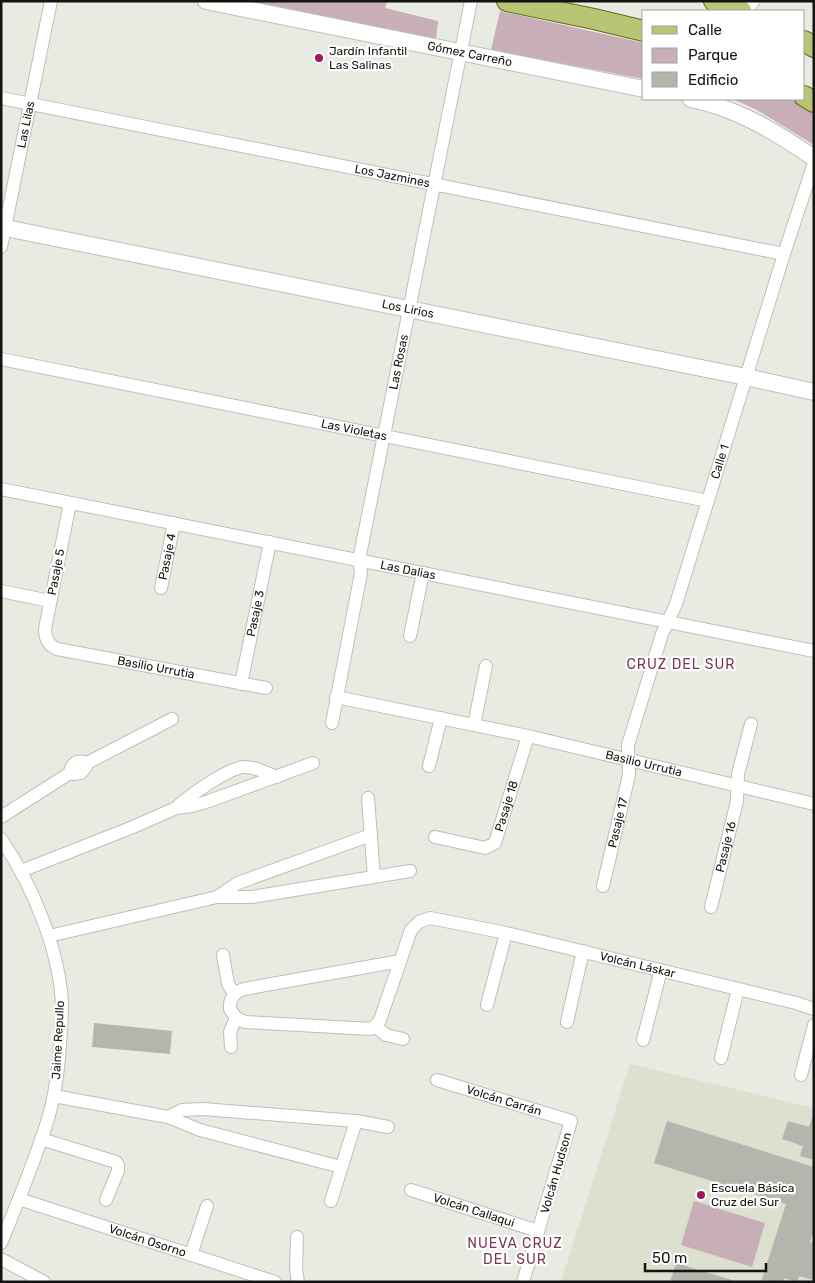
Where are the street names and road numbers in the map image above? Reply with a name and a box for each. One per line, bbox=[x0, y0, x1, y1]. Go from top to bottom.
street label: Gómez Carreño bbox=[426, 39, 513, 69]
street label: Las Lilas bbox=[14, 100, 38, 149]
street label: Los Jazmines bbox=[353, 162, 431, 190]
street label: Los Lirios bbox=[381, 297, 435, 321]
street label: Las Rosas bbox=[386, 333, 411, 391]
street label: Las Violetas bbox=[320, 416, 388, 443]
street label: Calle 1 bbox=[708, 443, 732, 481]
street label: Pasaje 4 bbox=[156, 532, 179, 581]
street label: Pasaje 5 bbox=[45, 548, 67, 596]
street label: Las Dalias bbox=[379, 558, 437, 582]
street label: Pasaje 3 bbox=[244, 589, 267, 638]
street label: Basilio Urrutia bbox=[116, 653, 196, 682]
street label: Basilio Urrutia bbox=[604, 748, 684, 779]
street label: Pasaje 18 bbox=[492, 779, 521, 833]
street label: Pasaje 17 bbox=[605, 796, 630, 849]
street label: Pasaje 16 bbox=[713, 820, 739, 874]
street label: Volcán Láskar bbox=[598, 949, 677, 981]
street label: Jaime Repullo bbox=[49, 1000, 67, 1080]
street label: Volcán Carrán bbox=[465, 1082, 543, 1119]
street label: Volcán Hudson bbox=[538, 1131, 574, 1215]
street label: Volcán Callaqui bbox=[431, 1191, 516, 1230]
street label: Volcán Osorno bbox=[107, 1222, 188, 1260]

